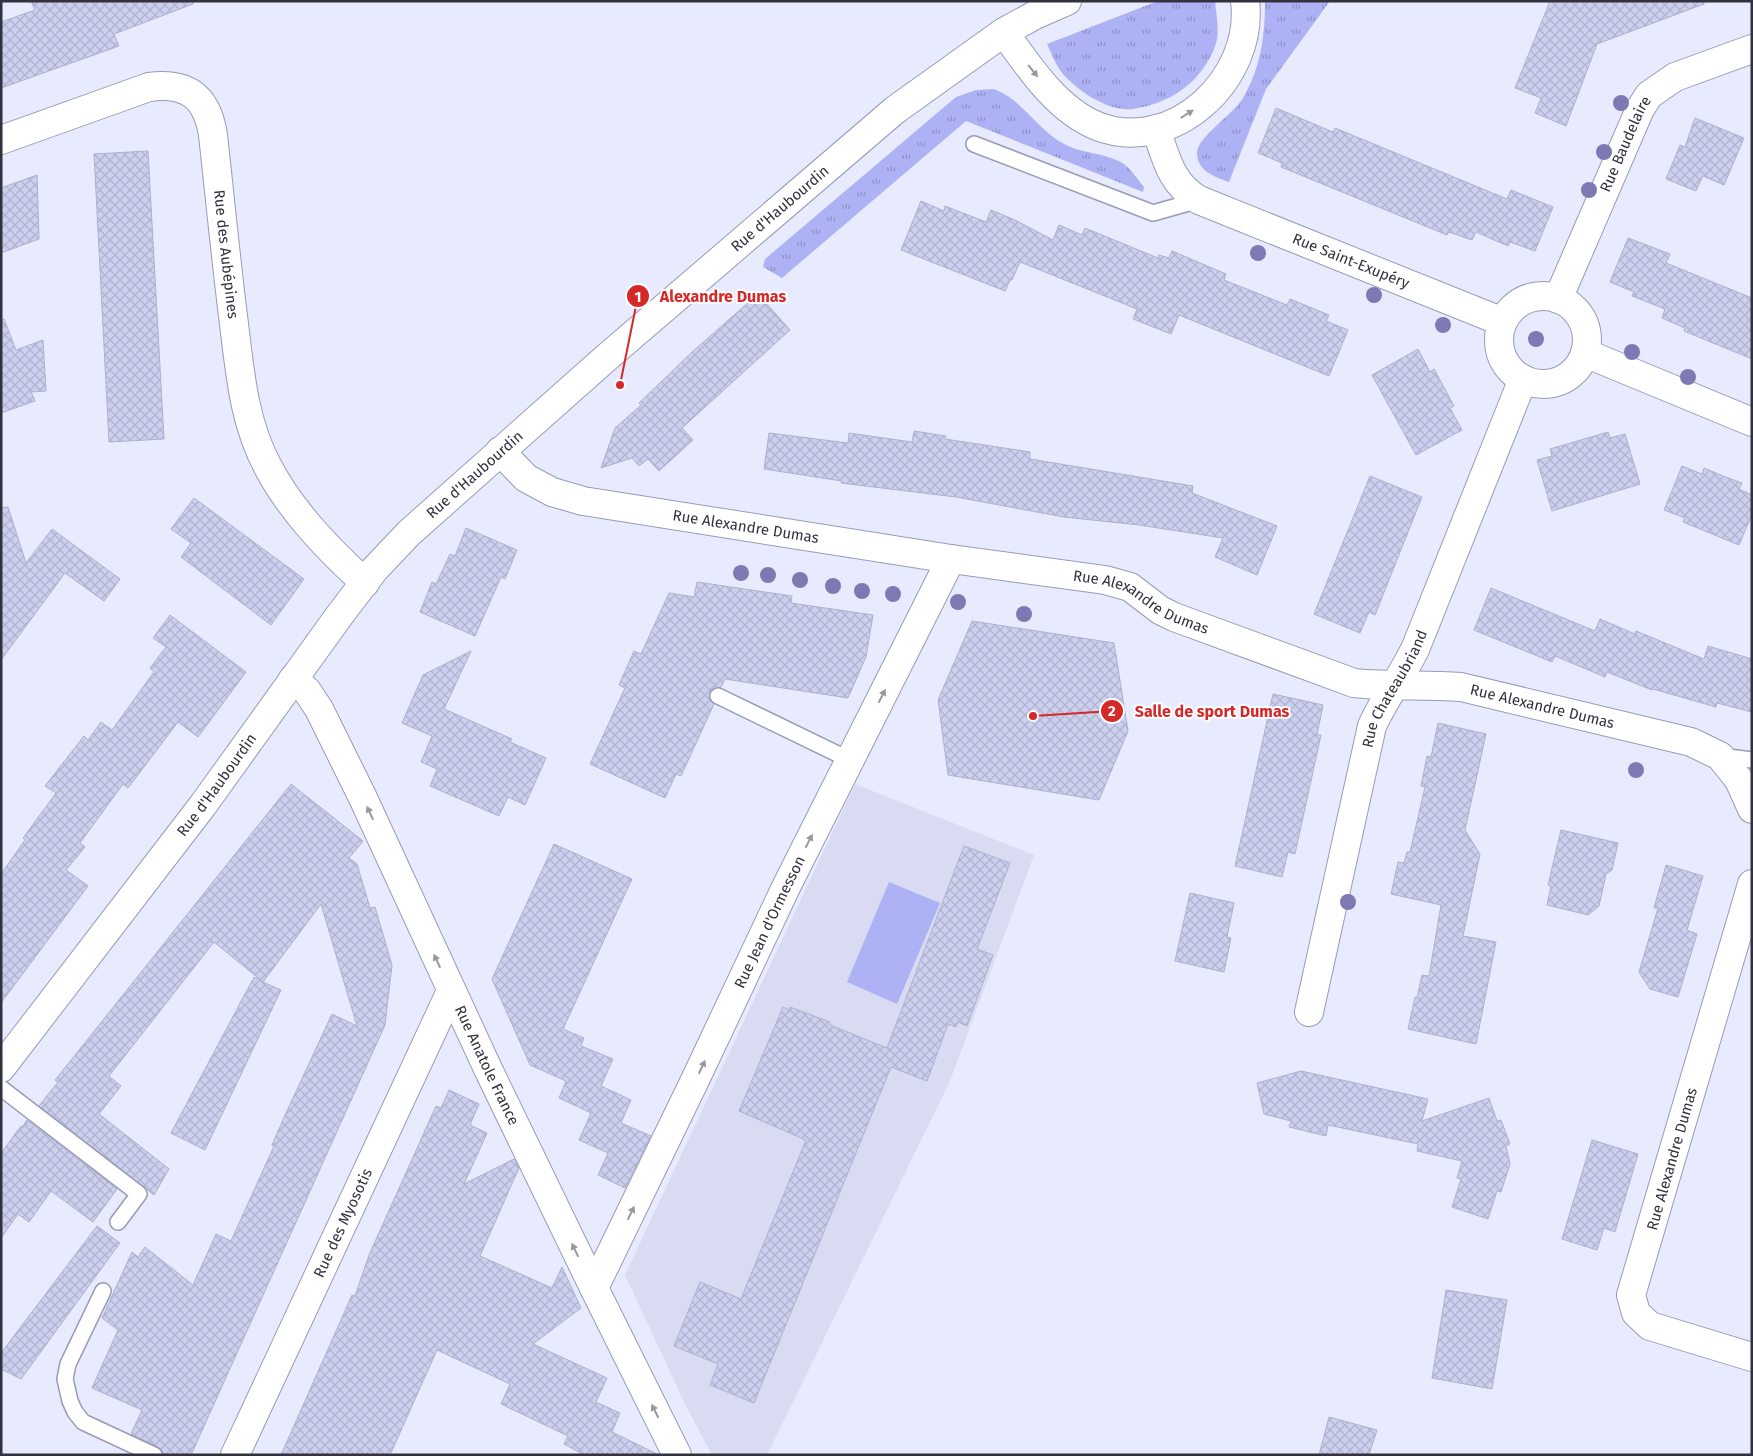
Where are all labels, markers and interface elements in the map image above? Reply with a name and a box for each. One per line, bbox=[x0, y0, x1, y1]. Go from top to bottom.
one-way arrow bbox=[1027, 65, 1038, 78]
street label: Rue Baudelaire bbox=[1596, 93, 1655, 195]
one-way arrow bbox=[1181, 110, 1194, 119]
street label: Rue d'Haubourdin bbox=[727, 162, 833, 256]
street label: Rue des Aubépines bbox=[210, 189, 242, 320]
street label: Rue Saint-Exupéry bbox=[1290, 229, 1413, 293]
callout: Alexandre Dumas bbox=[625, 281, 796, 312]
text: Alexandre Dumas bbox=[659, 287, 786, 306]
text: 1 bbox=[635, 288, 641, 306]
street label: Rue d'Haubourdin bbox=[423, 427, 527, 522]
street label: Rue Alexandre Dumas bbox=[671, 506, 820, 547]
street label: Rue Alexandre Dumas bbox=[1072, 567, 1211, 638]
street label: Rue Chateaubriand bbox=[1358, 627, 1431, 749]
street label: Rue Alexandre Dumas bbox=[1468, 680, 1616, 732]
one-way arrow bbox=[878, 689, 886, 703]
callout: Salle de sport Dumas bbox=[1099, 695, 1299, 726]
text: 2 bbox=[1108, 702, 1116, 720]
text: Salle de sport Dumas bbox=[1135, 702, 1290, 721]
street label: Rue d'Haubourdin bbox=[173, 730, 261, 840]
one-way arrow bbox=[366, 806, 374, 820]
one-way arrow bbox=[805, 834, 813, 848]
street label: Rue Jean d'Ormesson bbox=[731, 853, 809, 991]
one-way arrow bbox=[433, 954, 441, 968]
street label: Rue Anatole France bbox=[451, 1003, 523, 1128]
one-way arrow bbox=[698, 1060, 706, 1074]
street label: Rue Alexandre Dumas bbox=[1643, 1086, 1701, 1232]
street label: Rue des Myosotis bbox=[310, 1165, 376, 1280]
one-way arrow bbox=[627, 1206, 635, 1220]
one-way arrow bbox=[571, 1243, 579, 1257]
one-way arrow bbox=[651, 1404, 659, 1418]

